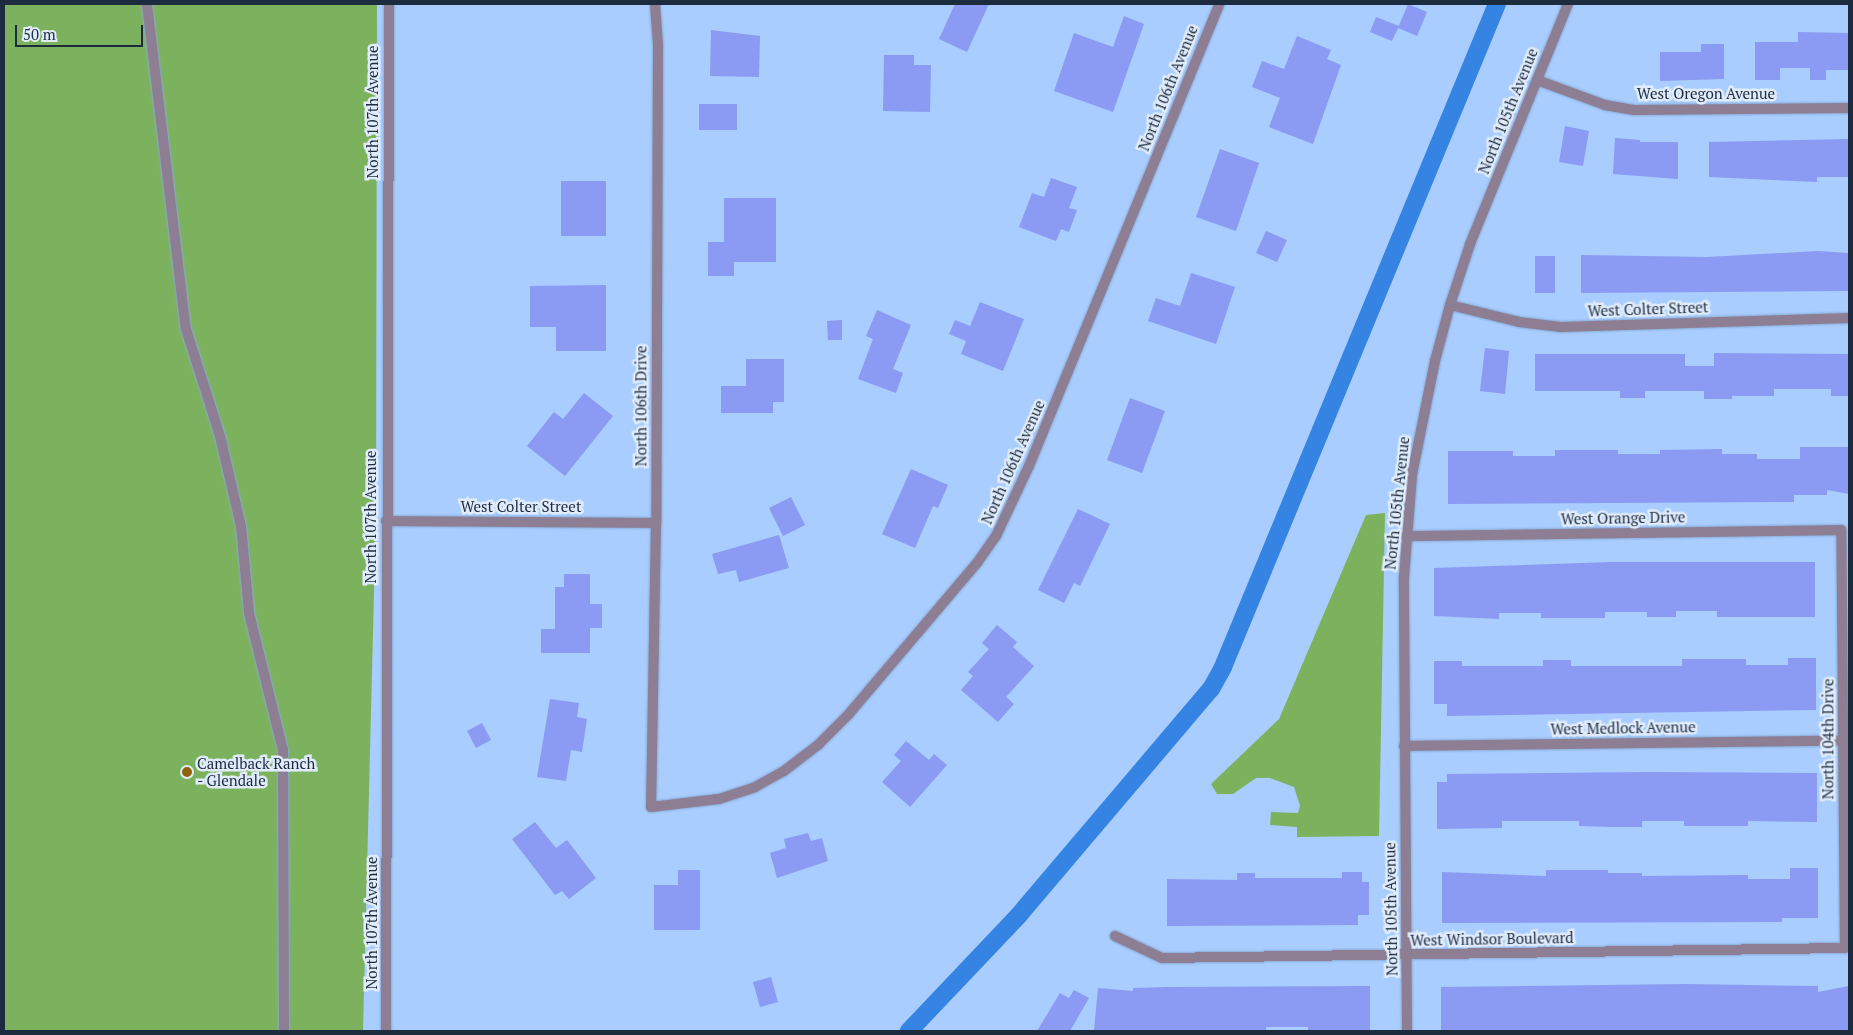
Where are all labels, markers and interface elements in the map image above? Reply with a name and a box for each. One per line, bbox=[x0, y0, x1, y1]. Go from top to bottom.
scale bar bbox=[18, 15, 145, 47]
street label: North 106th Avenue bbox=[1135, 22, 1201, 154]
text: 50 m bbox=[23, 24, 56, 44]
street label: North 107th Avenue bbox=[364, 45, 382, 179]
street label: North 105th Avenue bbox=[1475, 45, 1541, 177]
street label: West Oregon Avenue bbox=[1637, 85, 1775, 103]
street label: West Colter Street bbox=[1587, 298, 1709, 320]
street label: North 106th Drive bbox=[632, 346, 650, 466]
street label: North 106th Avenue bbox=[977, 397, 1049, 527]
street label: North 105th Avenue bbox=[1381, 435, 1413, 571]
street label: North 107th Avenue bbox=[362, 450, 380, 584]
street label: West Colter Street bbox=[461, 498, 581, 516]
street label: West Orange Drive bbox=[1561, 508, 1685, 528]
street label: North 104th Drive bbox=[1819, 679, 1837, 799]
street label: West Medlock Avenue bbox=[1550, 718, 1696, 738]
place label: Camelback Ranch - Glendale bbox=[197, 754, 315, 789]
marker: Camelback Ranch - Glendale bbox=[181, 766, 193, 778]
street label: North 105th Avenue bbox=[1381, 842, 1401, 976]
street label: North 107th Avenue bbox=[363, 856, 381, 990]
street label: West Windsor Boulevard bbox=[1410, 929, 1574, 949]

